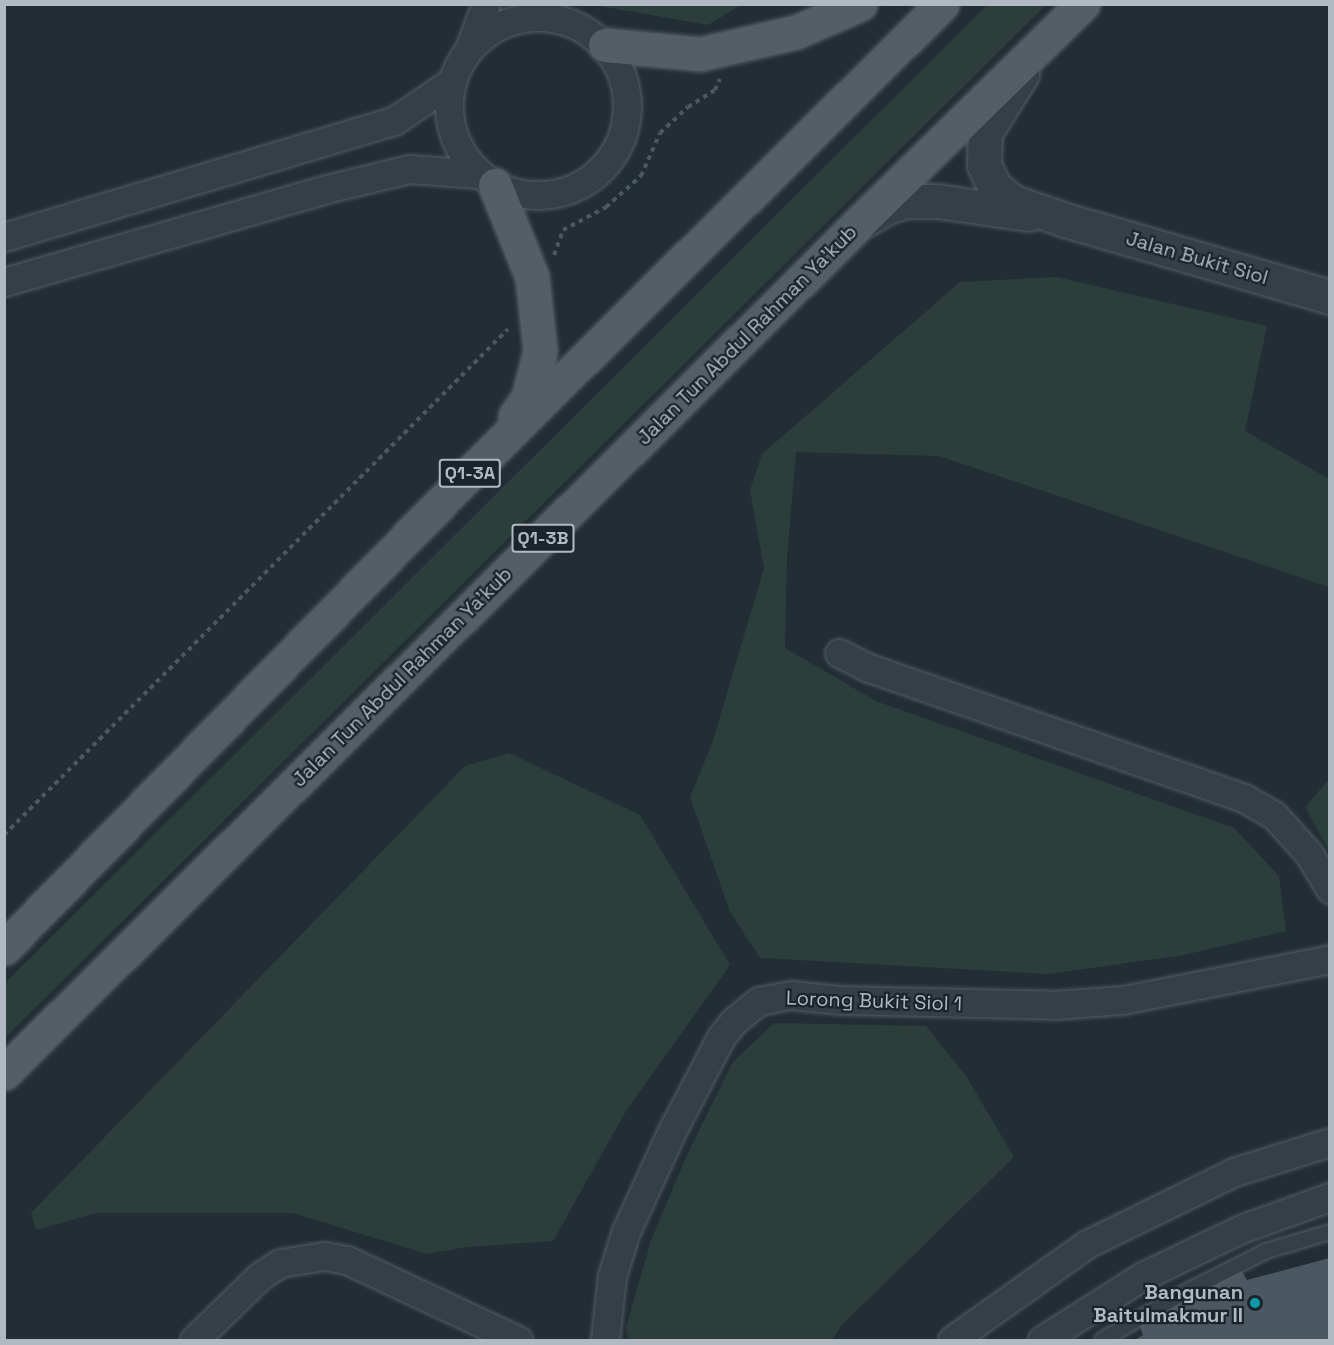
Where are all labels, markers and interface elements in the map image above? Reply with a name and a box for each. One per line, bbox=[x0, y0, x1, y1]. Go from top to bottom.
street label: Jalan Tun Abdul Rahman Ya'kub bbox=[632, 220, 862, 450]
street label: Jalan Bukit Siol bbox=[1123, 226, 1271, 290]
road number: Q1-3A bbox=[438, 458, 502, 488]
road number: Q1-3B bbox=[512, 523, 574, 553]
street label: Jalan Tun Abdul Rahman Ya'kub bbox=[287, 562, 517, 792]
street label: Lorong Bukit Siol 1 bbox=[785, 986, 963, 1016]
place label: Bangunan Baitulmakmur II bbox=[1093, 1280, 1243, 1327]
marker: Bangunan Baitulmakmur II bbox=[1248, 1296, 1262, 1310]

